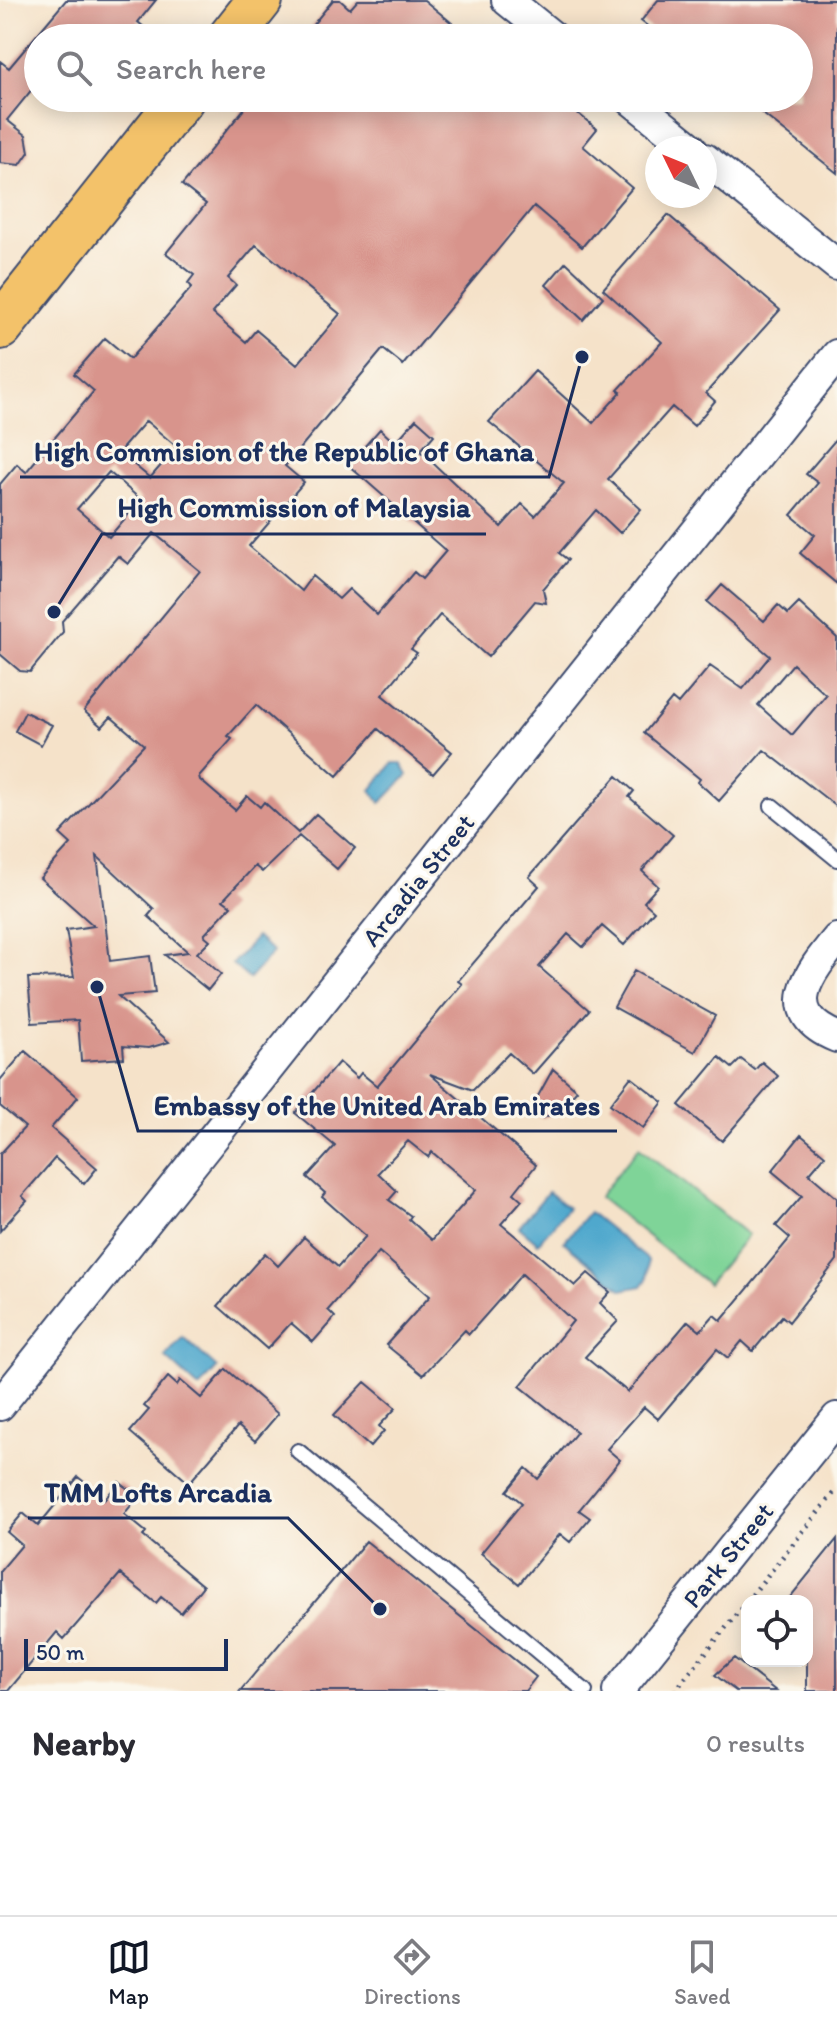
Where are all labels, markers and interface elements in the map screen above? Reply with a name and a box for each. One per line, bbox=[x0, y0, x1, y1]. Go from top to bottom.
search box bbox=[24, 24, 813, 112]
icon: search bbox=[52, 46, 96, 90]
text: Search here bbox=[116, 50, 266, 87]
north arrow bbox=[645, 136, 717, 208]
callout: High Commision of the Republic of Ghana bbox=[20, 425, 549, 477]
text: High Commision of the Republic of Ghana bbox=[34, 434, 534, 468]
callout: High Commission of Malaysia bbox=[102, 482, 486, 534]
text: High Commission of Malaysia bbox=[117, 490, 471, 524]
street label: Arcadia Street bbox=[355, 807, 481, 953]
callout: Embassy of the United Arab Emirates bbox=[138, 1079, 617, 1131]
text: Embassy of the United Arab Emirates bbox=[154, 1088, 600, 1122]
callout: TMM Lofts Arcadia bbox=[28, 1466, 288, 1518]
text: TMM Lofts Arcadia bbox=[43, 1475, 272, 1509]
street label: Park Street bbox=[676, 1496, 780, 1614]
map controls bbox=[741, 1595, 813, 1667]
button: locate bbox=[741, 1595, 813, 1667]
scale bar bbox=[24, 1635, 228, 1671]
text: 50 m bbox=[36, 1639, 85, 1666]
text: Nearby bbox=[32, 1723, 135, 1764]
text: 0 results bbox=[706, 1727, 805, 1759]
tab: Map bbox=[107, 1935, 151, 2010]
tab: Directions bbox=[364, 1935, 461, 2010]
tab: Saved bbox=[674, 1935, 730, 2010]

